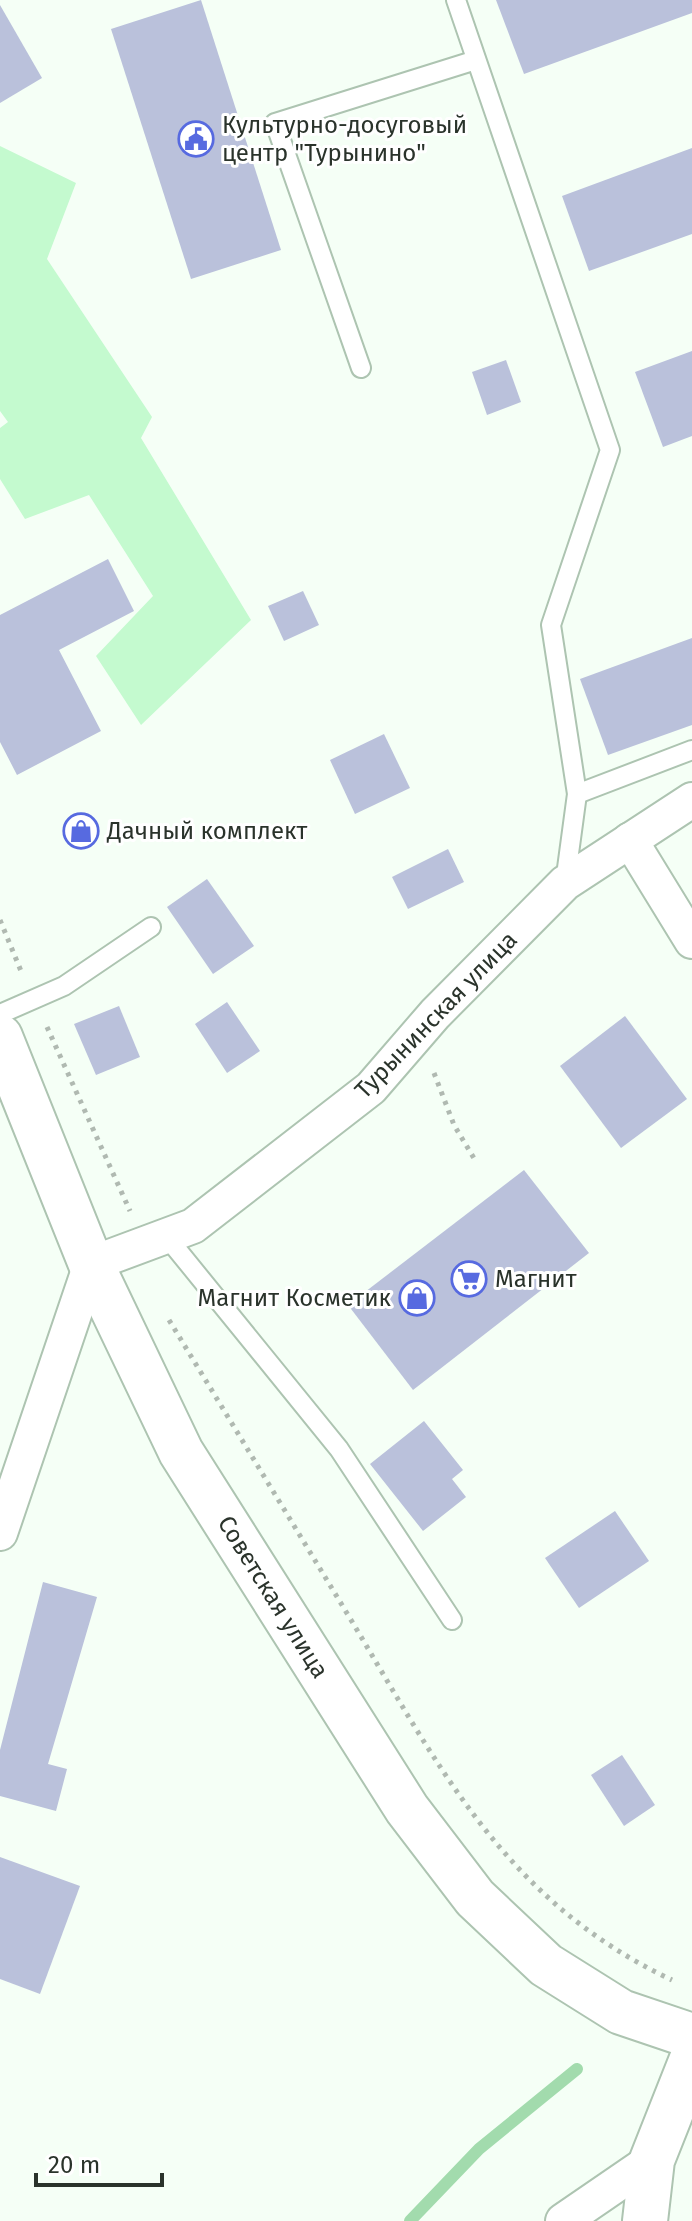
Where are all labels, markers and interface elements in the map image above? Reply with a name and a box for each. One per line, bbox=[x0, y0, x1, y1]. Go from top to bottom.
place label: Культурно-досуговый центр "Турынино" bbox=[222, 111, 467, 167]
public building icon: Культурно-досуговый центр "Турынино" bbox=[177, 120, 215, 158]
shop icon: Дачный комплект bbox=[62, 812, 100, 850]
place label: Дачный комплект bbox=[106, 817, 307, 845]
street label: Турынинская улица bbox=[349, 926, 523, 1104]
supermarket icon: Магнит bbox=[450, 1260, 488, 1298]
place label: Магнит bbox=[495, 1265, 577, 1293]
shop icon: Магнит Косметик bbox=[398, 1279, 436, 1317]
place label: Магнит Косметик bbox=[198, 1284, 392, 1312]
street label: Советская улица bbox=[212, 1511, 334, 1683]
scale bar bbox=[36, 2137, 162, 2187]
text: 20 m bbox=[48, 2151, 100, 2179]

